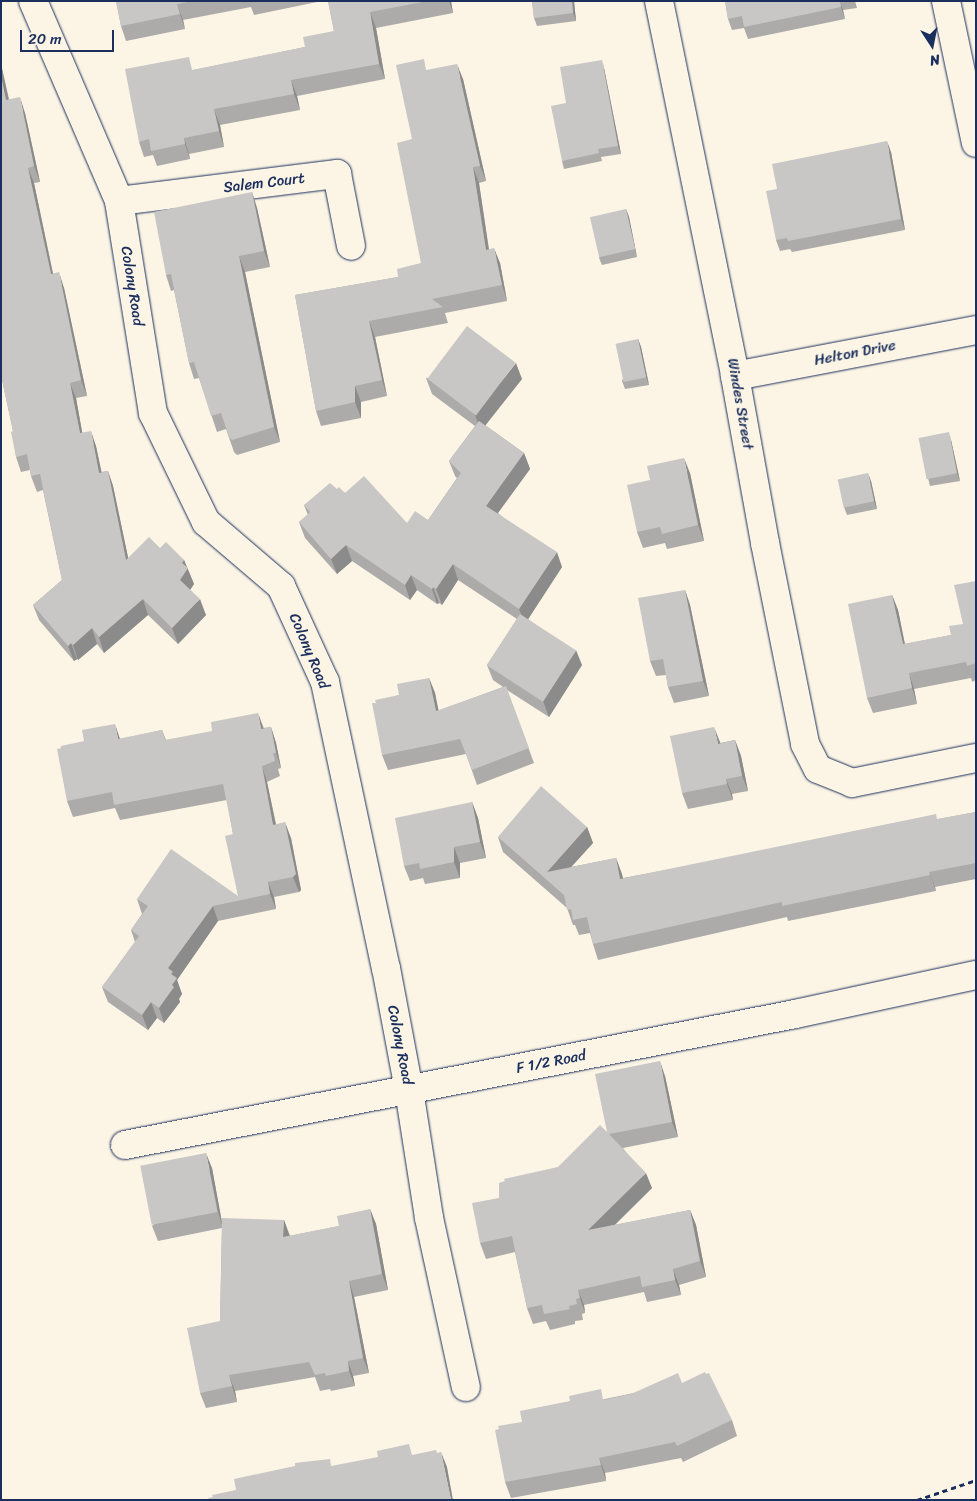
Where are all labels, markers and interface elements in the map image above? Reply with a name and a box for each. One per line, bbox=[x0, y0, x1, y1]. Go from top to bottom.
scale bar bbox=[22, 20, 116, 52]
north arrow bbox=[907, 20, 957, 70]
text: 20 m bbox=[28, 26, 62, 52]
text: N bbox=[928, 47, 942, 73]
street label: Salem Court bbox=[222, 169, 306, 197]
street label: Colony Road bbox=[117, 245, 147, 327]
street label: Helton Drive bbox=[813, 336, 897, 370]
street label: Windes Street bbox=[723, 357, 757, 451]
street label: Colony Road bbox=[285, 610, 333, 692]
street label: Colony Road bbox=[383, 1004, 417, 1086]
street label: F 1/2 Road bbox=[515, 1046, 587, 1078]

